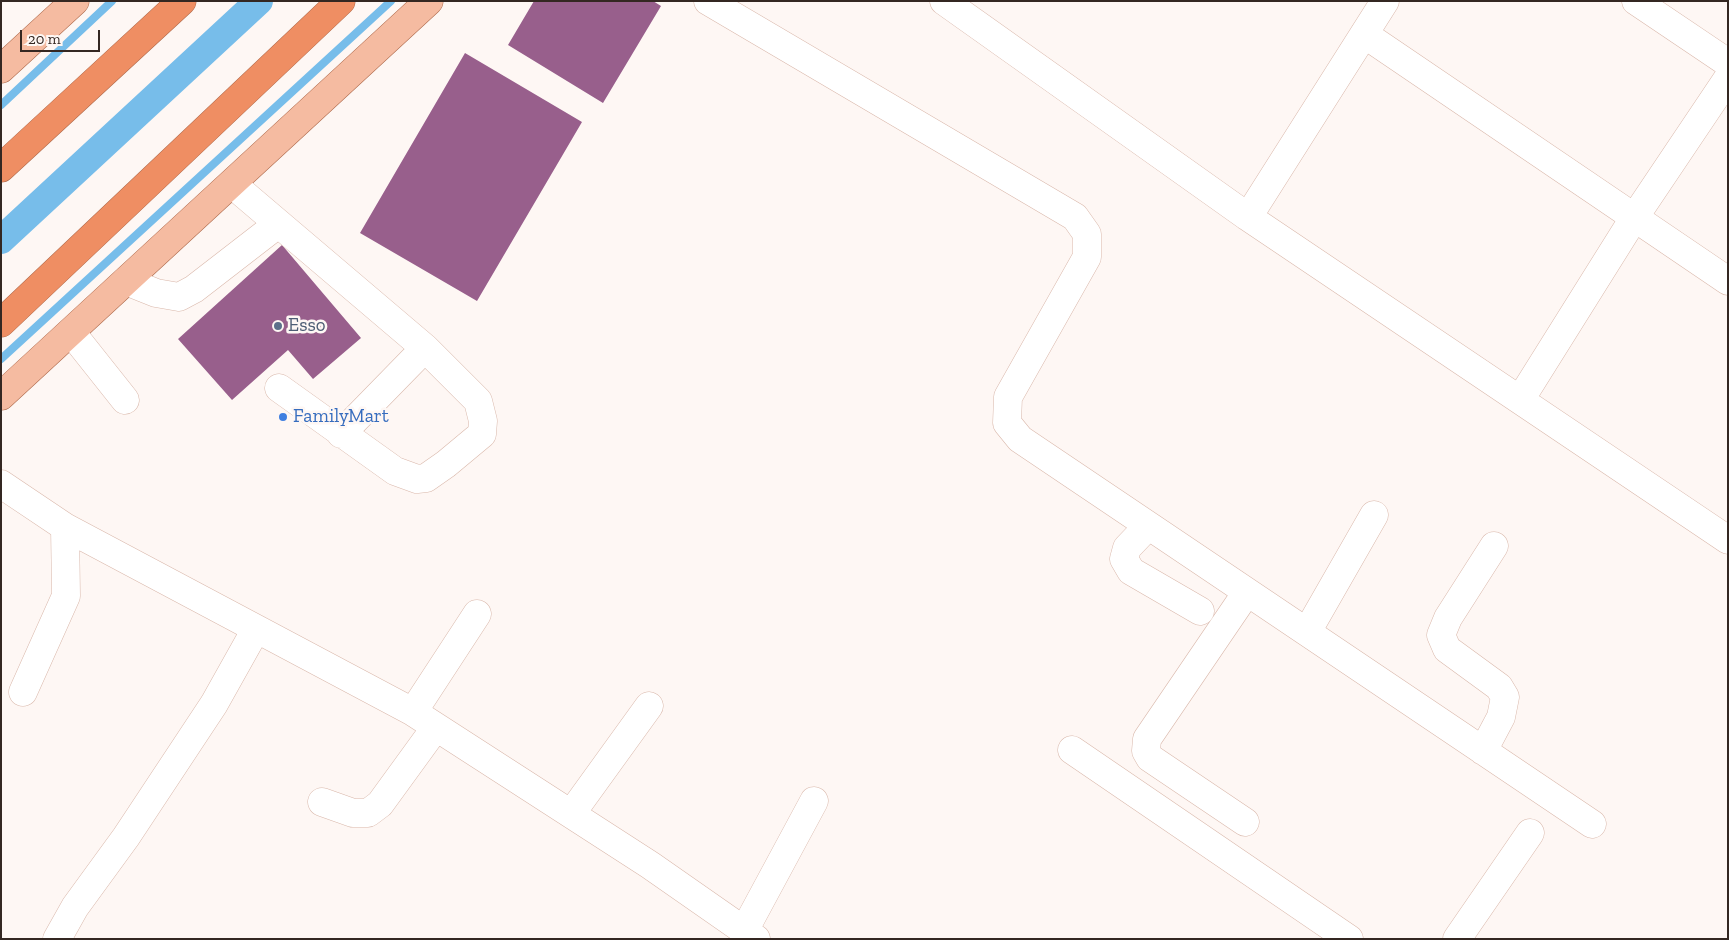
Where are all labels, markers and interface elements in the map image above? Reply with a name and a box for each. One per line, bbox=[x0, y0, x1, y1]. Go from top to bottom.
scale bar bbox=[22, 20, 102, 52]
text: 20 m bbox=[28, 30, 61, 48]
place label: Esso bbox=[288, 315, 326, 337]
marker: Esso bbox=[272, 320, 284, 332]
place label: FamilyMart bbox=[293, 406, 389, 428]
marker: FamilyMart bbox=[277, 411, 289, 423]

